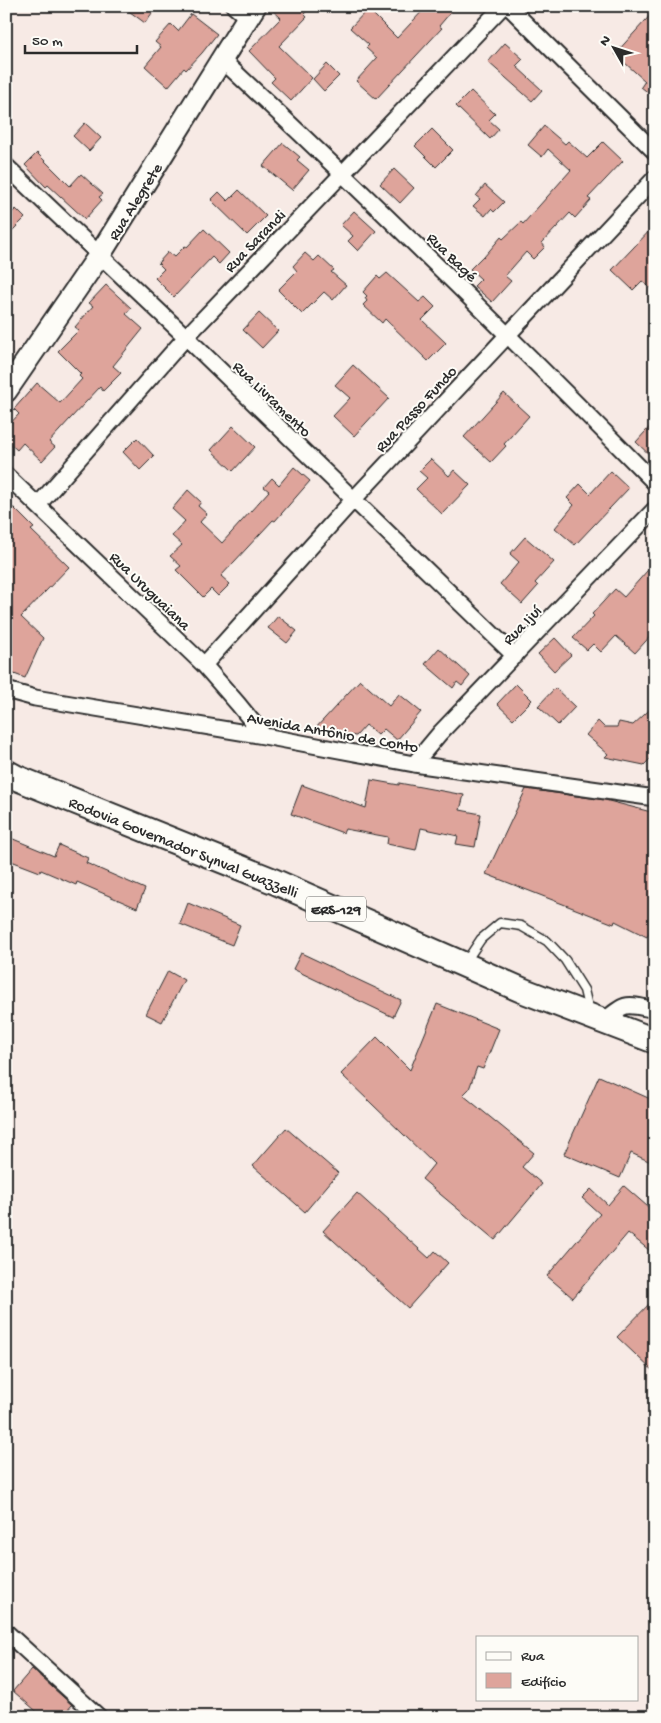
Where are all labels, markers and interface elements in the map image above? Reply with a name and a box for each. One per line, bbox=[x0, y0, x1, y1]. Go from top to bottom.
scale bar bbox=[25, 22, 138, 54]
north arrow bbox=[588, 22, 638, 72]
text: N bbox=[596, 32, 615, 50]
text: 50 m bbox=[32, 33, 63, 51]
street label: Rua Alegrete bbox=[106, 160, 169, 245]
street label: Rua Sarandi bbox=[222, 207, 291, 278]
street label: Rua Bagé bbox=[421, 230, 480, 288]
street label: Rua Livramento bbox=[227, 358, 314, 443]
street label: Rua Passo Fundo bbox=[373, 363, 462, 458]
street label: Rua Uruguaiana bbox=[104, 549, 194, 637]
street label: Rua Ijuí bbox=[500, 602, 547, 650]
street label: Avenida Antônio de Conto bbox=[245, 710, 420, 759]
street label: Rodovia Governador Synval Guazzelli bbox=[65, 794, 300, 904]
road number: ERS-129 bbox=[306, 896, 366, 922]
legend bbox=[476, 1636, 638, 1700]
text: Rua bbox=[521, 1648, 545, 1666]
text: Edifício bbox=[521, 1674, 567, 1692]

